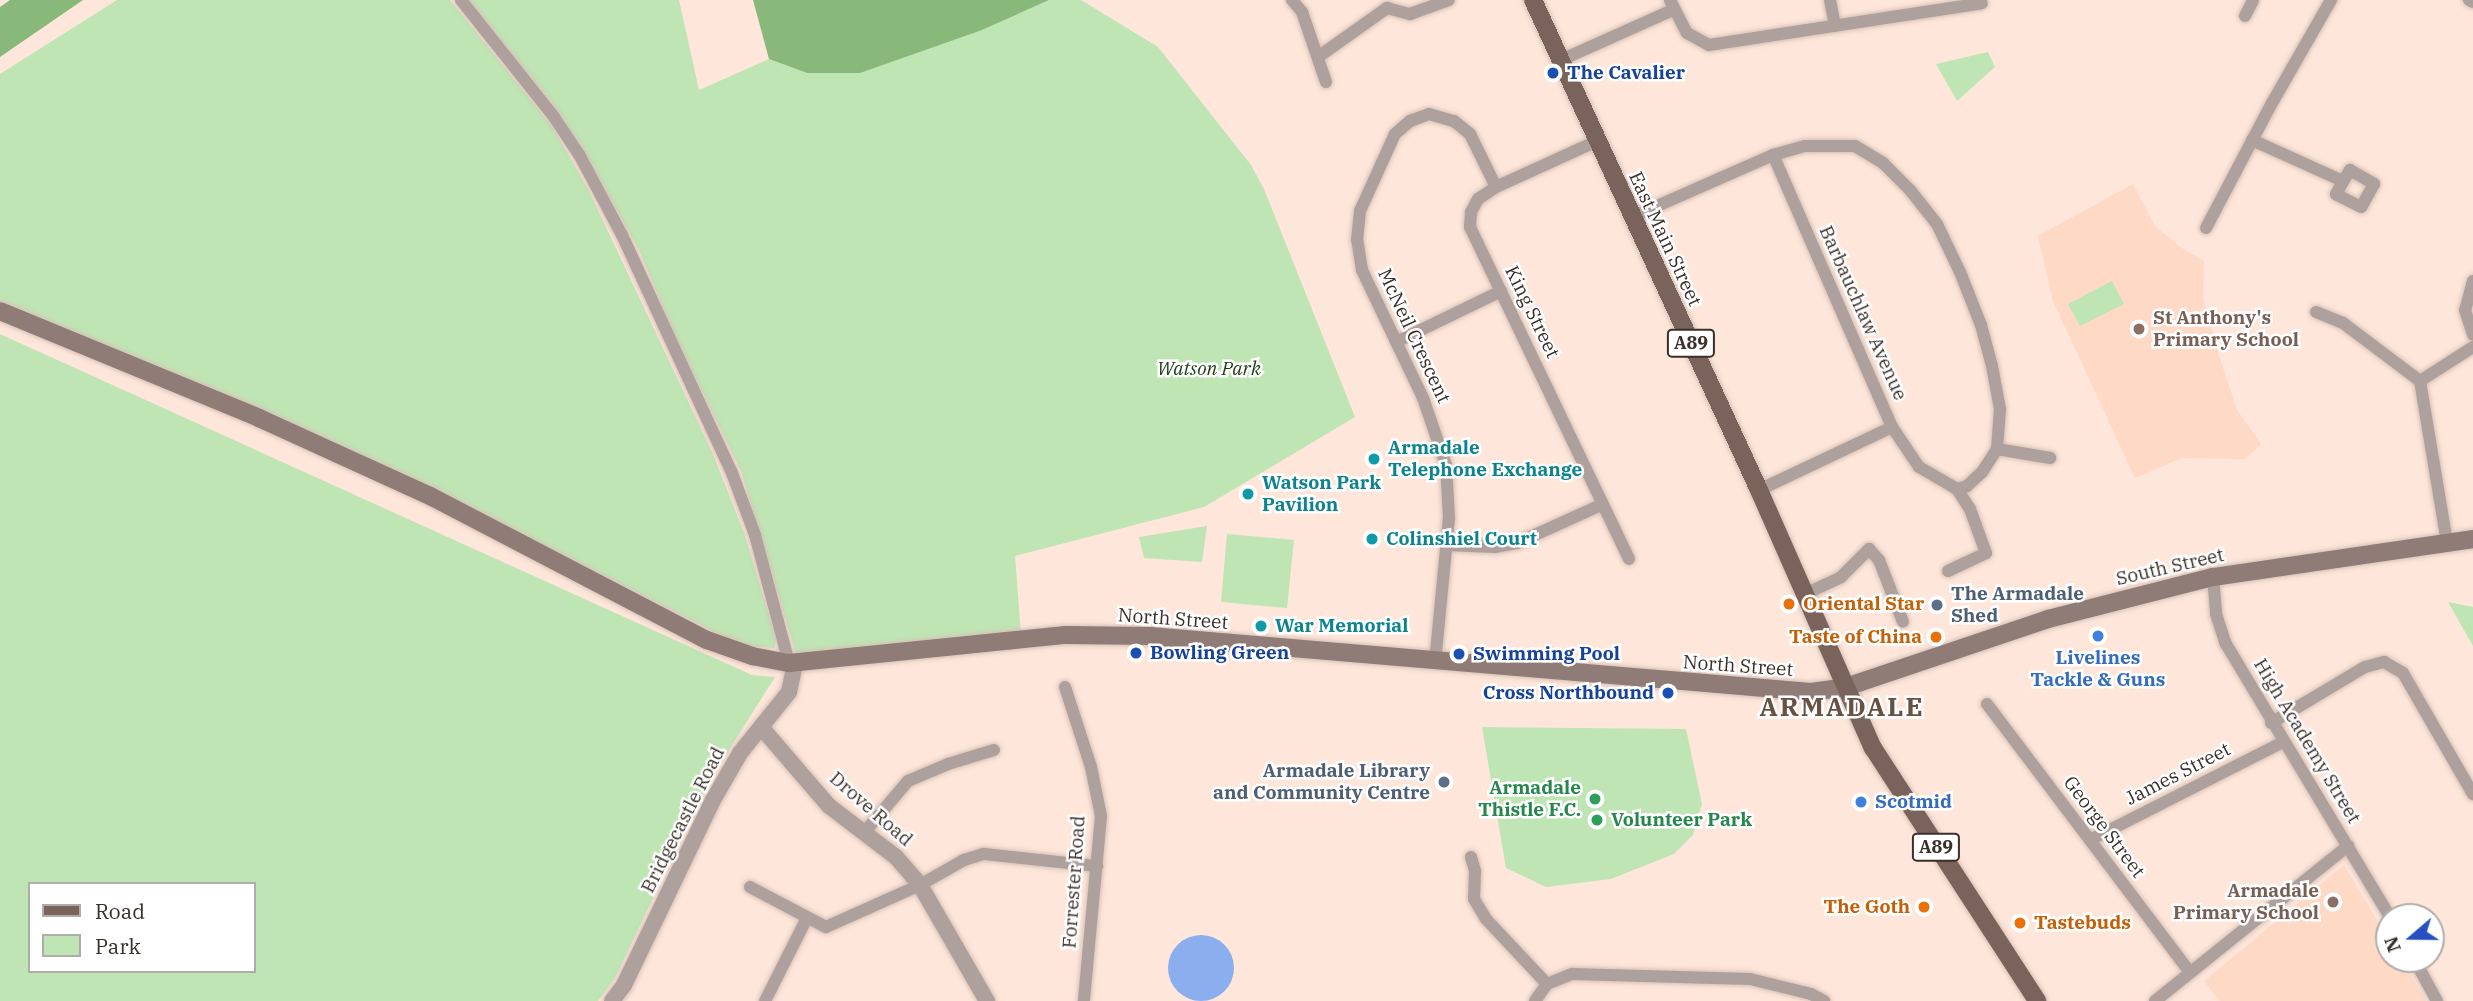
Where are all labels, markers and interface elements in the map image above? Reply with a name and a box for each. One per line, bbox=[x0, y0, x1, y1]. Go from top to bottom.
place label: The Cavalier bbox=[1567, 62, 1685, 84]
marker: The Cavalier bbox=[1545, 65, 1561, 81]
street label: East Main Street bbox=[1624, 168, 1706, 310]
street label: Barbauchlaw Avenue bbox=[1814, 222, 1912, 404]
street label: King Street bbox=[1500, 262, 1564, 362]
street label: McNeil Crescent bbox=[1373, 265, 1455, 407]
place label: St Anthony's Primary School bbox=[2153, 307, 2299, 351]
marker: St Anthony's Primary School bbox=[2131, 321, 2147, 337]
road number: A89 bbox=[1666, 328, 1716, 358]
park label: Watson Park bbox=[1157, 358, 1261, 380]
place label: Armadale Telephone Exchange bbox=[1388, 437, 1582, 481]
marker: Armadale Telephone Exchange bbox=[1366, 451, 1382, 467]
place label: Watson Park Pavilion bbox=[1262, 472, 1381, 516]
marker: Watson Park Pavilion bbox=[1240, 486, 1256, 502]
place label: Colinshiel Court bbox=[1386, 528, 1537, 550]
marker: Colinshiel Court bbox=[1364, 531, 1380, 547]
street label: South Street bbox=[2114, 544, 2226, 590]
place label: The Armadale Shed bbox=[1951, 583, 2084, 627]
place label: Oriental Star bbox=[1803, 593, 1924, 615]
marker: Oriental Star bbox=[1781, 596, 1797, 612]
marker: The Armadale Shed bbox=[1929, 597, 1945, 613]
street label: North Street bbox=[1117, 604, 1229, 634]
place label: War Memorial bbox=[1275, 615, 1408, 637]
marker: War Memorial bbox=[1253, 618, 1269, 634]
place label: Taste of China bbox=[1789, 626, 1922, 648]
marker: Livelines Tackle & Guns bbox=[2090, 628, 2106, 644]
marker: Taste of China bbox=[1928, 629, 1944, 645]
place label: Bowling Green bbox=[1150, 642, 1289, 664]
place label: Swimming Pool bbox=[1473, 643, 1620, 665]
marker: Bowling Green bbox=[1128, 645, 1144, 661]
marker: Swimming Pool bbox=[1451, 646, 1467, 662]
place label: Livelines Tackle & Guns bbox=[2031, 647, 2165, 691]
street label: North Street bbox=[1682, 651, 1794, 681]
street label: High Academy Street bbox=[2249, 655, 2365, 827]
place label: Cross Northbound bbox=[1483, 682, 1654, 704]
marker: Cross Northbound bbox=[1660, 685, 1676, 701]
district label: ARMADALE bbox=[1760, 691, 1924, 723]
street label: James Street bbox=[2122, 738, 2234, 810]
street label: Bridgecastle Road bbox=[636, 743, 730, 897]
place label: Armadale Library and Community Centre bbox=[1213, 760, 1430, 804]
street label: Drove Road bbox=[825, 767, 917, 851]
street label: George Street bbox=[2058, 772, 2150, 882]
marker: Armadale Library and Community Centre bbox=[1436, 774, 1452, 790]
place label: Armadale Thistle F.C. bbox=[1478, 777, 1581, 821]
marker: Armadale Thistle F.C. bbox=[1587, 791, 1603, 807]
place label: Scotmid bbox=[1875, 791, 1952, 813]
marker: Scotmid bbox=[1853, 794, 1869, 810]
place label: Volunteer Park bbox=[1611, 809, 1752, 831]
marker: Volunteer Park bbox=[1589, 812, 1605, 828]
street label: Forrester Road bbox=[1058, 815, 1090, 949]
road number: A89 bbox=[1912, 832, 1960, 862]
place label: Armadale Primary School bbox=[2173, 880, 2319, 924]
legend bbox=[28, 882, 256, 973]
marker: Armadale Primary School bbox=[2325, 894, 2341, 910]
place label: The Goth bbox=[1824, 896, 1910, 918]
text: Road bbox=[95, 897, 145, 925]
marker: The Goth bbox=[1916, 899, 1932, 915]
north arrow bbox=[2375, 903, 2445, 973]
place label: Tastebuds bbox=[2034, 912, 2131, 934]
marker: Tastebuds bbox=[2012, 915, 2028, 931]
text: Park bbox=[95, 932, 141, 960]
text: N bbox=[2378, 933, 2406, 956]

